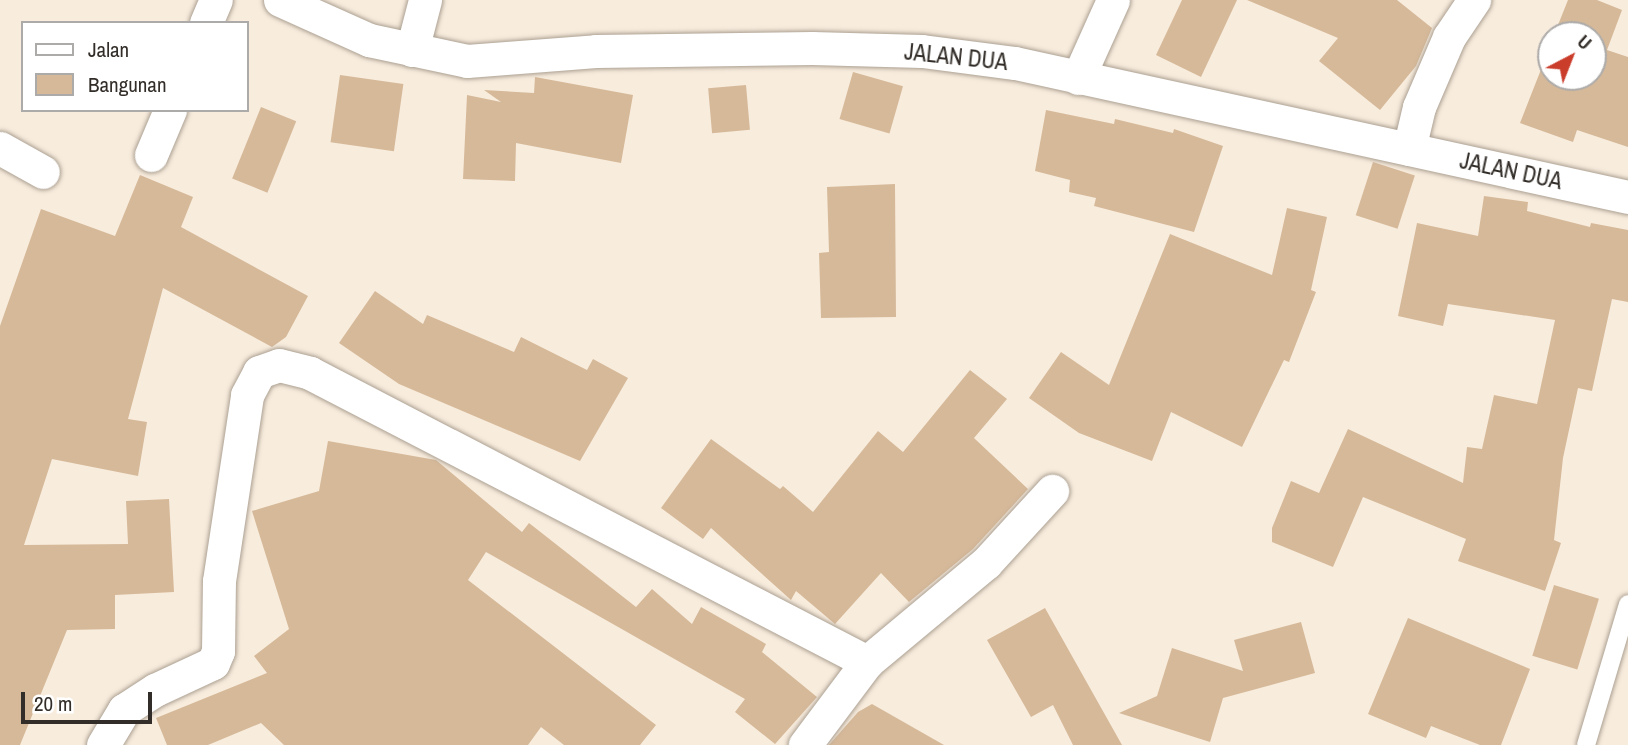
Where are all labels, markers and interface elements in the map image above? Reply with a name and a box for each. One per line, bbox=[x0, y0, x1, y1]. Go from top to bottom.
legend bbox=[21, 21, 248, 112]
north arrow bbox=[1537, 21, 1607, 91]
text: U bbox=[1572, 28, 1598, 55]
text: Jalan bbox=[88, 35, 129, 64]
street label: JALAN DUA bbox=[903, 38, 1009, 76]
text: Bangunan bbox=[88, 70, 167, 99]
street label: JALAN DUA bbox=[1457, 147, 1565, 195]
scale bar bbox=[24, 678, 156, 722]
text: 20 m bbox=[34, 689, 72, 718]

